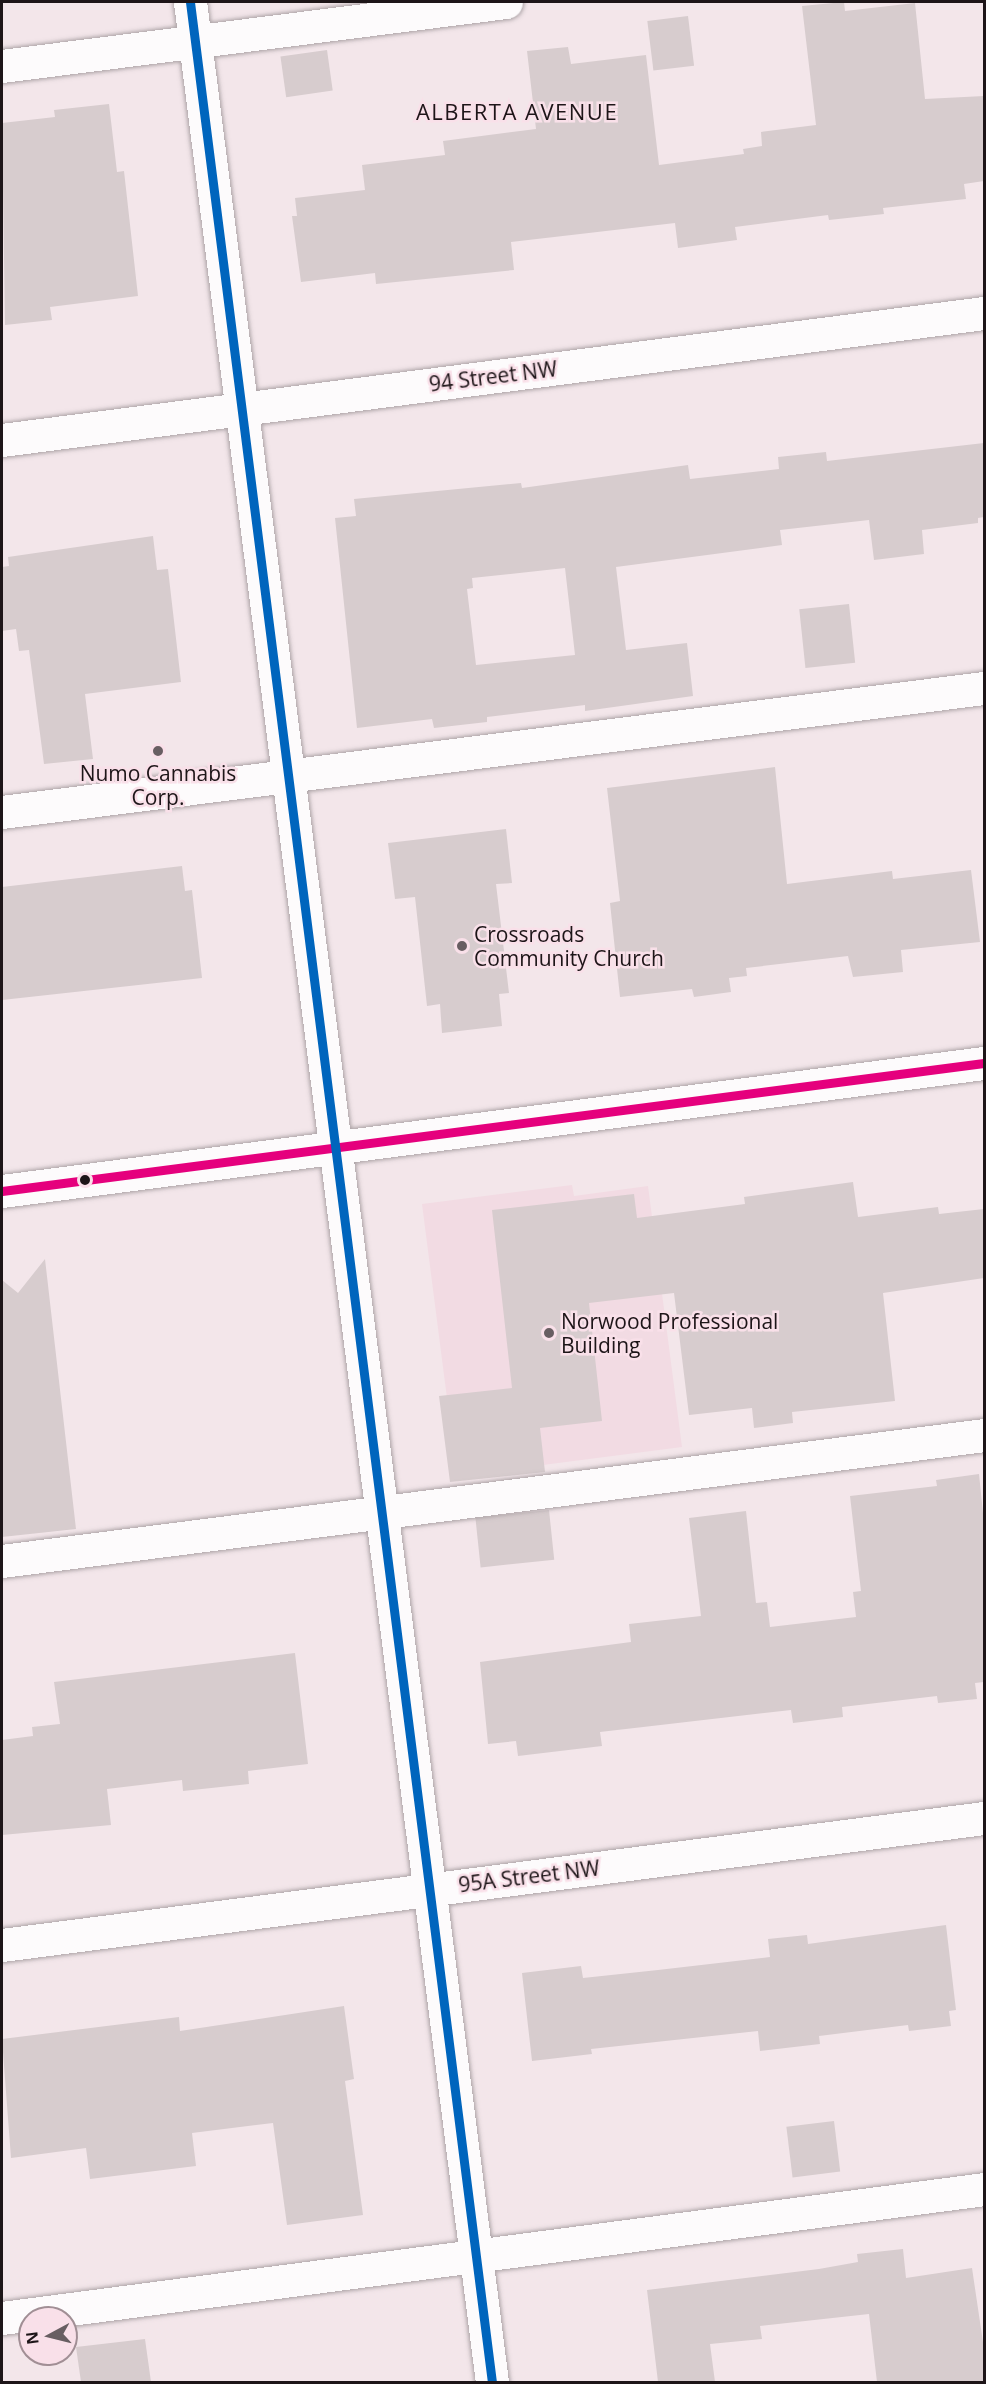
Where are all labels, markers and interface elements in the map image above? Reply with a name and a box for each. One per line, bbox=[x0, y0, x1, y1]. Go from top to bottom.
district label: ALBERTA AVENUE bbox=[416, 99, 618, 125]
street label: 94 Street NW bbox=[428, 356, 558, 396]
marker: Numo Cannabis Corp. bbox=[151, 744, 165, 758]
place label: Numo Cannabis Corp. bbox=[80, 760, 236, 810]
place label: Crossroads Community Church bbox=[474, 921, 664, 971]
marker: Crossroads Community Church bbox=[455, 939, 469, 953]
unlabelled marker bbox=[79, 1174, 91, 1186]
place label: Norwood Professional Building bbox=[561, 1308, 778, 1358]
marker: Norwood Professional Building bbox=[542, 1326, 556, 1340]
street label: 95A Street NW bbox=[457, 1855, 601, 1897]
north arrow bbox=[18, 2306, 78, 2366]
text: N bbox=[20, 2330, 44, 2346]

